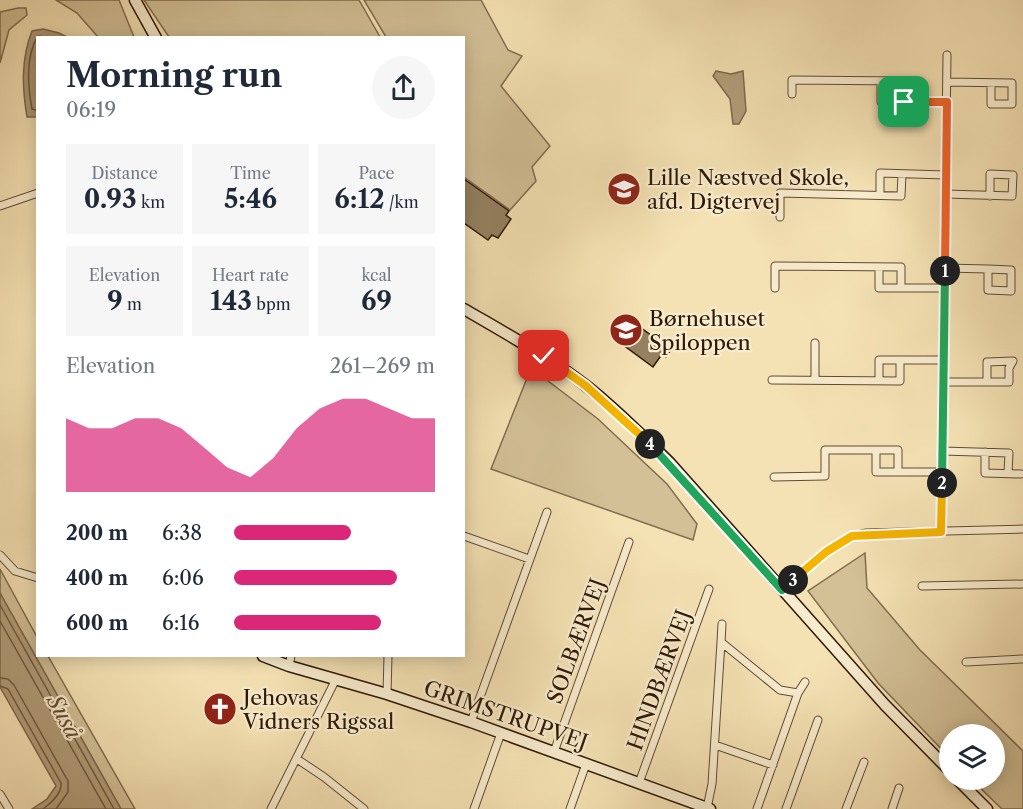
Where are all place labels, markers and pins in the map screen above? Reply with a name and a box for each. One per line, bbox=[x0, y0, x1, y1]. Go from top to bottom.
pin bbox=[878, 76, 929, 127]
place label: Lille Næstved Skole, afd. Digtervej bbox=[647, 165, 849, 214]
school or university icon: Lille Næstved Skole, afd. Digtervej bbox=[606, 171, 642, 207]
pin: 1 bbox=[930, 256, 960, 286]
place label: Børnehuset Spiloppen bbox=[649, 306, 766, 355]
school or university icon: Børnehuset Spiloppen bbox=[608, 312, 644, 348]
pin bbox=[518, 330, 569, 381]
pin: 4 bbox=[635, 429, 665, 459]
pin: 2 bbox=[927, 468, 957, 498]
pin: 3 bbox=[778, 565, 808, 595]
place label: Jehovas Vidners Rigssal bbox=[240, 685, 394, 734]
church icon: Jehovas Vidners Rigssal bbox=[202, 691, 238, 727]

